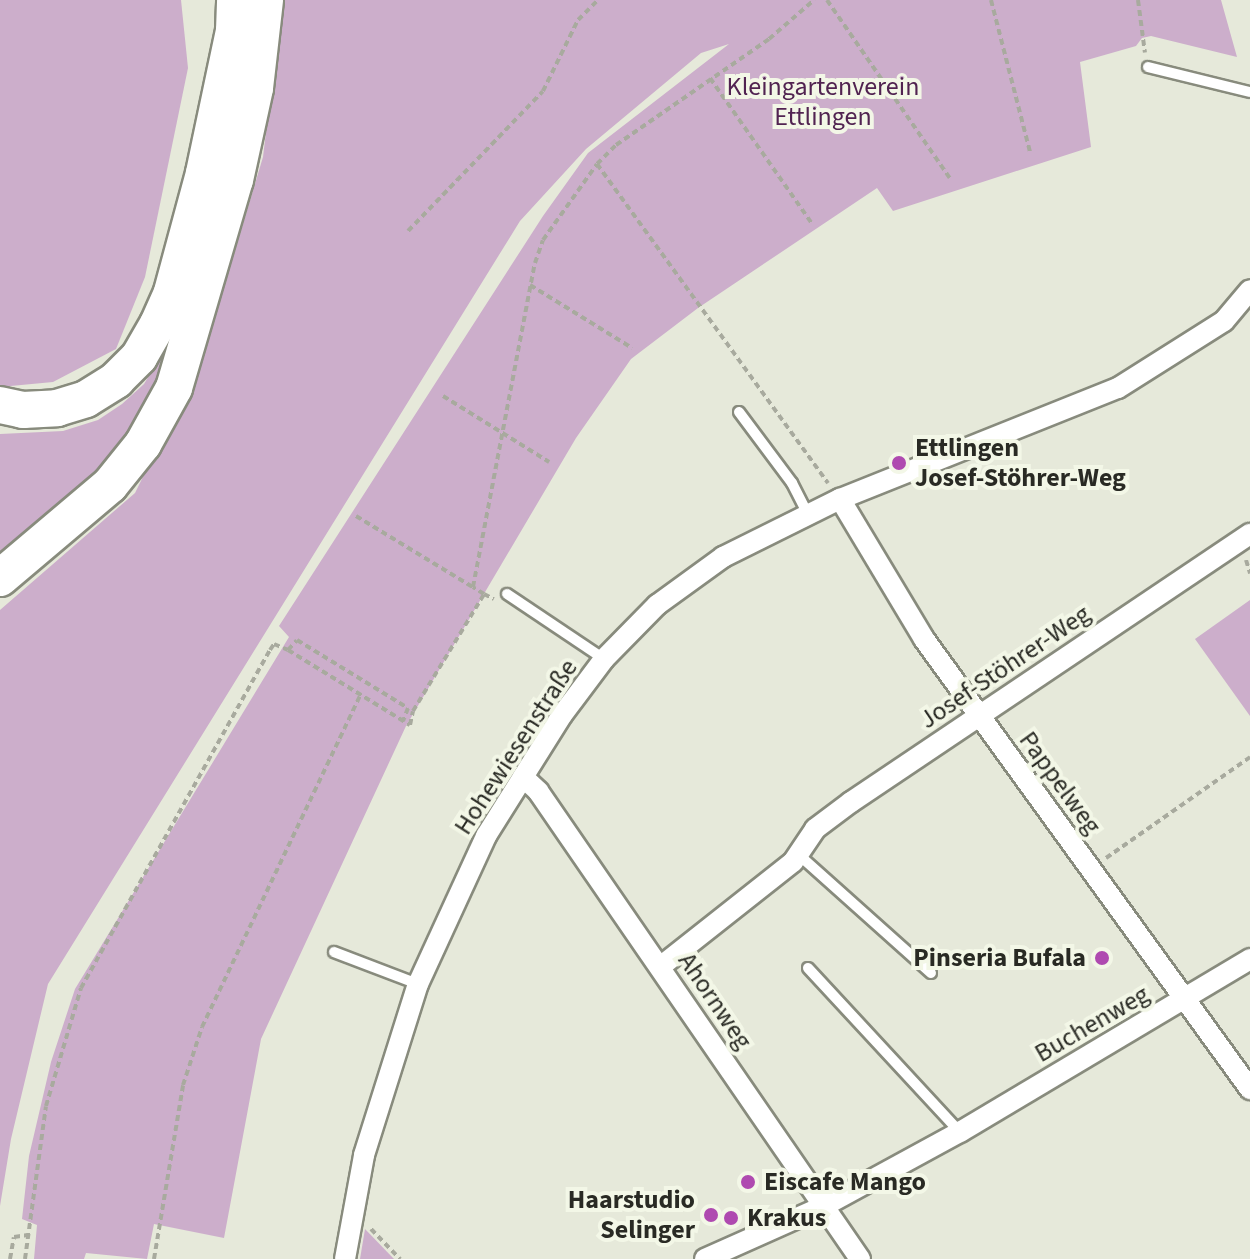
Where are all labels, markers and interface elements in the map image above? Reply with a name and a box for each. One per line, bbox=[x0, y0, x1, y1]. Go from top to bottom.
park label: Kleingartenverein Ettlingen bbox=[727, 71, 919, 132]
place label: Ettlingen Josef-Stöhrer-Weg bbox=[915, 432, 1126, 494]
marker: Ettlingen Josef-Stöhrer-Weg bbox=[890, 454, 908, 472]
street label: Josef-Stöhrer-Weg bbox=[914, 598, 1096, 736]
street label: Hohewiesenstraße bbox=[448, 653, 584, 841]
street label: Pappelweg bbox=[1012, 726, 1108, 840]
place label: Pinseria Bufala bbox=[913, 942, 1086, 974]
street label: Ahornweg bbox=[671, 947, 759, 1055]
marker: Pinseria Bufala bbox=[1093, 949, 1111, 967]
street label: Buchenweg bbox=[1029, 979, 1155, 1069]
place label: Eiscafe Mango bbox=[764, 1166, 926, 1198]
marker: Eiscafe Mango bbox=[739, 1173, 757, 1191]
place label: Haarstudio Selinger bbox=[568, 1184, 695, 1246]
place label: Krakus bbox=[747, 1202, 826, 1234]
marker: Haarstudio Selinger bbox=[702, 1206, 720, 1224]
marker: Krakus bbox=[722, 1209, 740, 1227]

